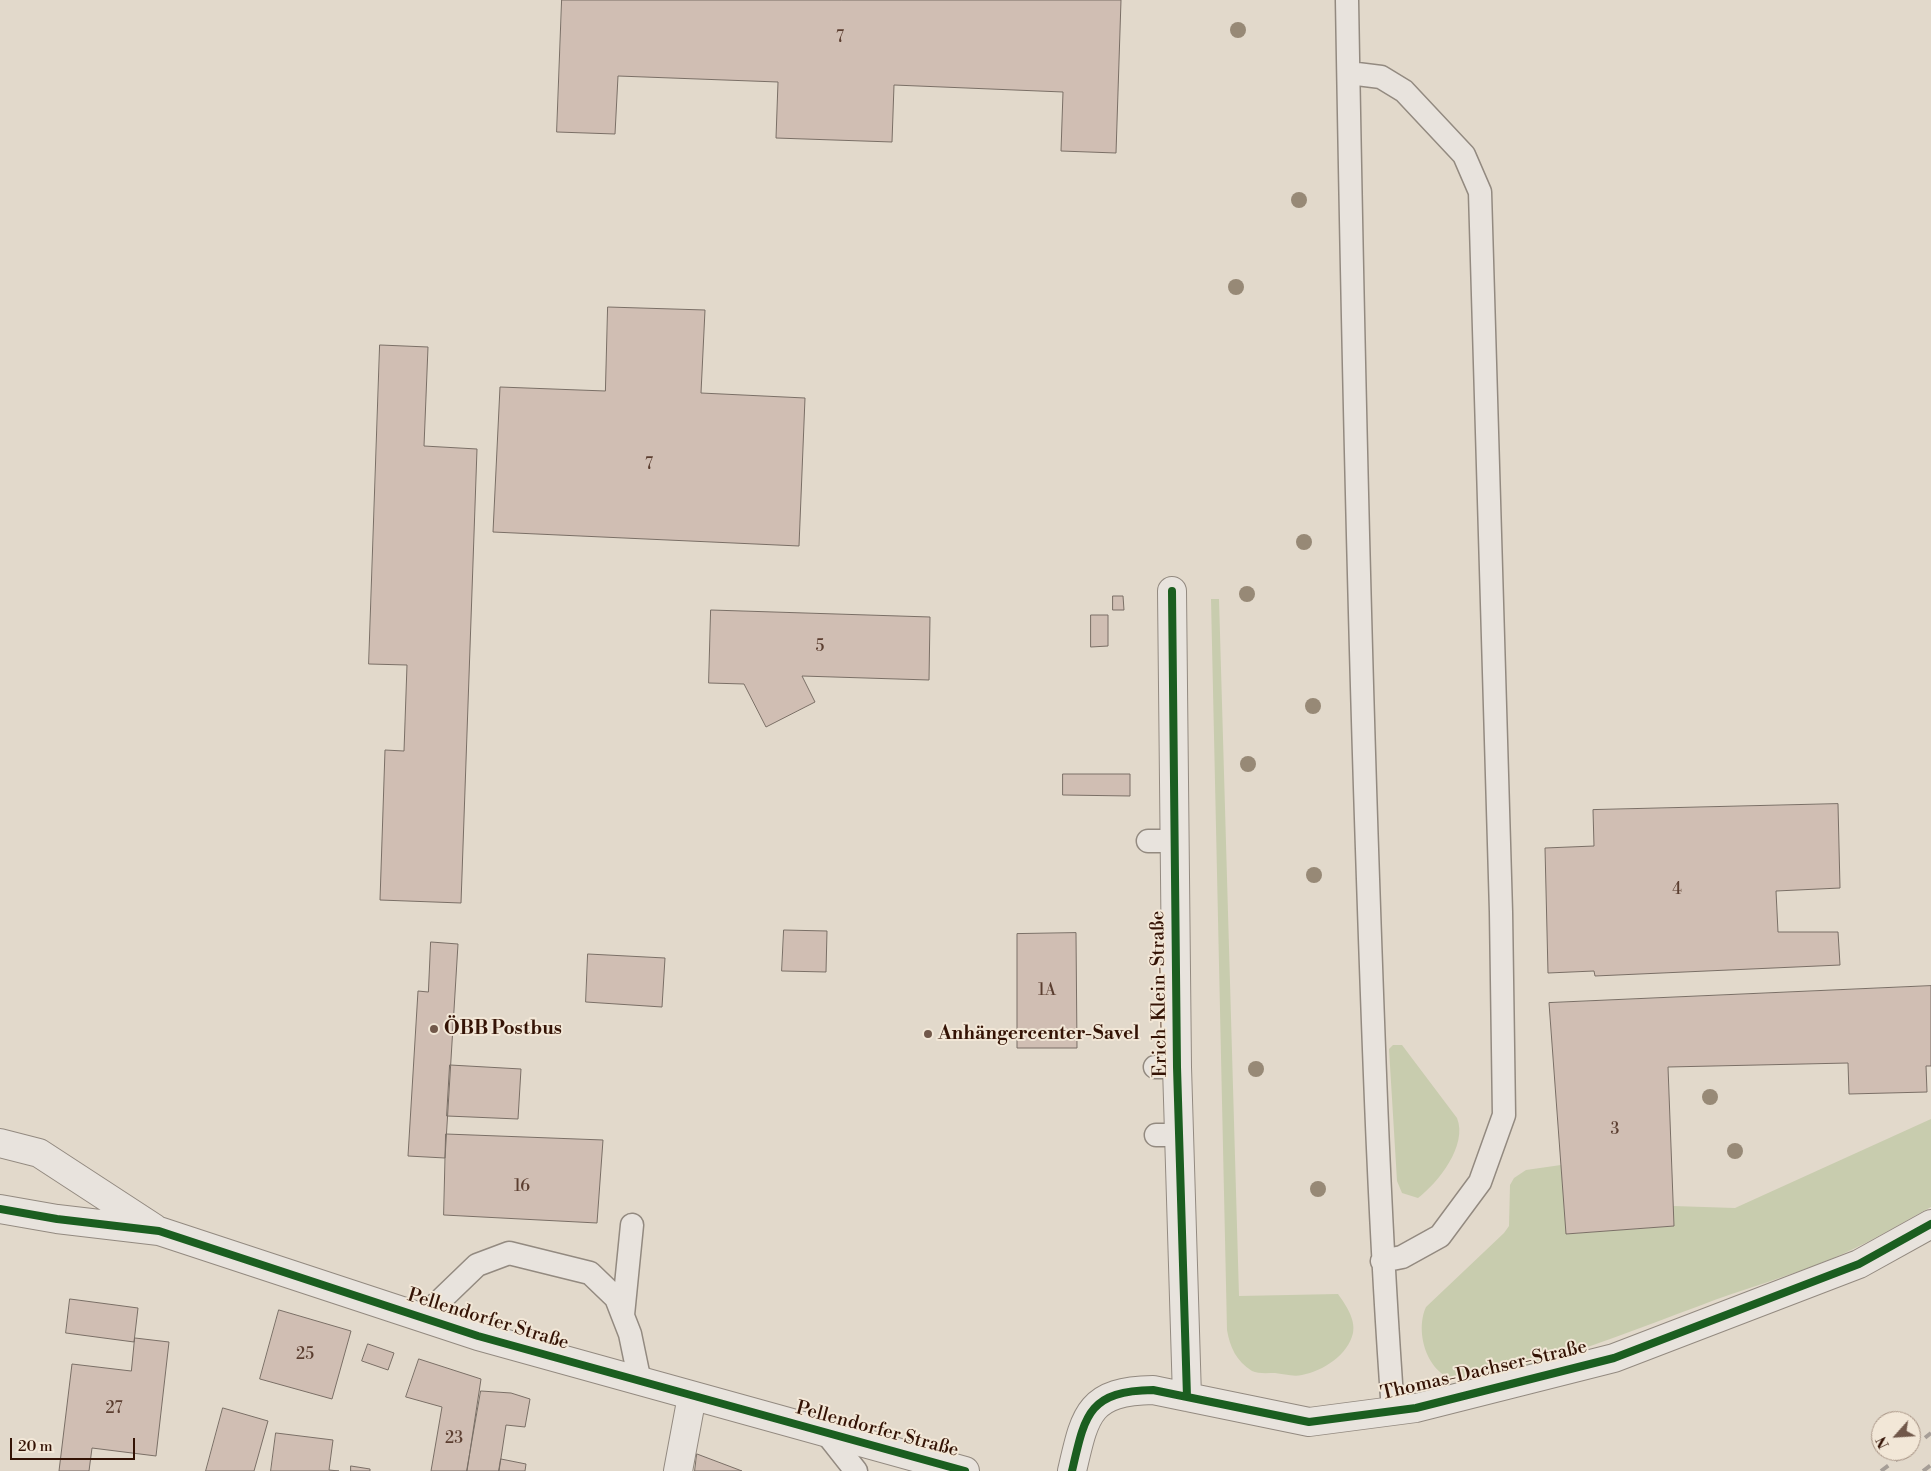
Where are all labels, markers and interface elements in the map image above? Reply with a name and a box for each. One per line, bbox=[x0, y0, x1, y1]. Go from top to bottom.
house number: 7 bbox=[836, 28, 844, 48]
house number: 7 bbox=[645, 455, 653, 475]
house number: 5 bbox=[816, 637, 824, 657]
house number: 4 bbox=[1672, 880, 1682, 900]
street label: Erich-Klein-Straße bbox=[1147, 911, 1173, 1077]
house number: 1A bbox=[1038, 981, 1056, 1001]
place label: ÖBB Postbus bbox=[444, 1018, 562, 1040]
marker: ÖBB Postbus bbox=[428, 1023, 440, 1035]
place label: Anhängercenter-Savel bbox=[938, 1023, 1139, 1045]
marker: Anhängercenter-Savel bbox=[922, 1028, 934, 1040]
house number: 3 bbox=[1611, 1120, 1619, 1140]
house number: 16 bbox=[514, 1177, 530, 1197]
street label: Pellendorfer Straße bbox=[405, 1285, 571, 1355]
street label: Thomas-Dachser-Straße bbox=[1379, 1336, 1589, 1406]
house number: 25 bbox=[296, 1345, 314, 1365]
street label: Pellendorfer Straße bbox=[793, 1397, 961, 1463]
house number: 27 bbox=[105, 1399, 123, 1419]
north arrow bbox=[1871, 1411, 1921, 1461]
scale bar bbox=[12, 1428, 138, 1460]
house number: 23 bbox=[445, 1429, 463, 1449]
text: N bbox=[1873, 1433, 1894, 1451]
text: 20 m bbox=[18, 1437, 53, 1456]

